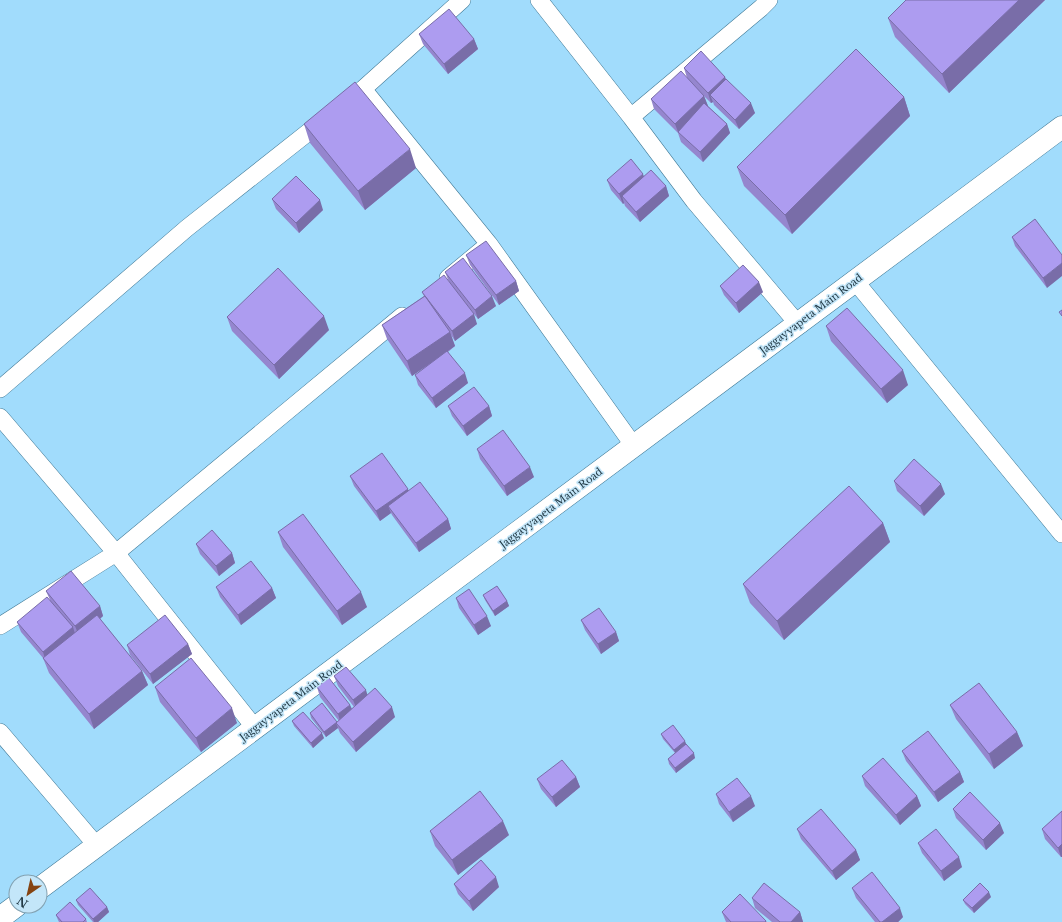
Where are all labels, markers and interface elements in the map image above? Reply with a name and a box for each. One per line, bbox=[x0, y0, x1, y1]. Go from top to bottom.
street label: Jaggayyapeta Main Road bbox=[755, 271, 865, 358]
street label: Jaggayyapeta Main Road bbox=[495, 465, 605, 552]
street label: Jaggayyapeta Main Road bbox=[235, 658, 345, 745]
north arrow bbox=[8, 874, 48, 914]
text: N bbox=[14, 893, 31, 911]

